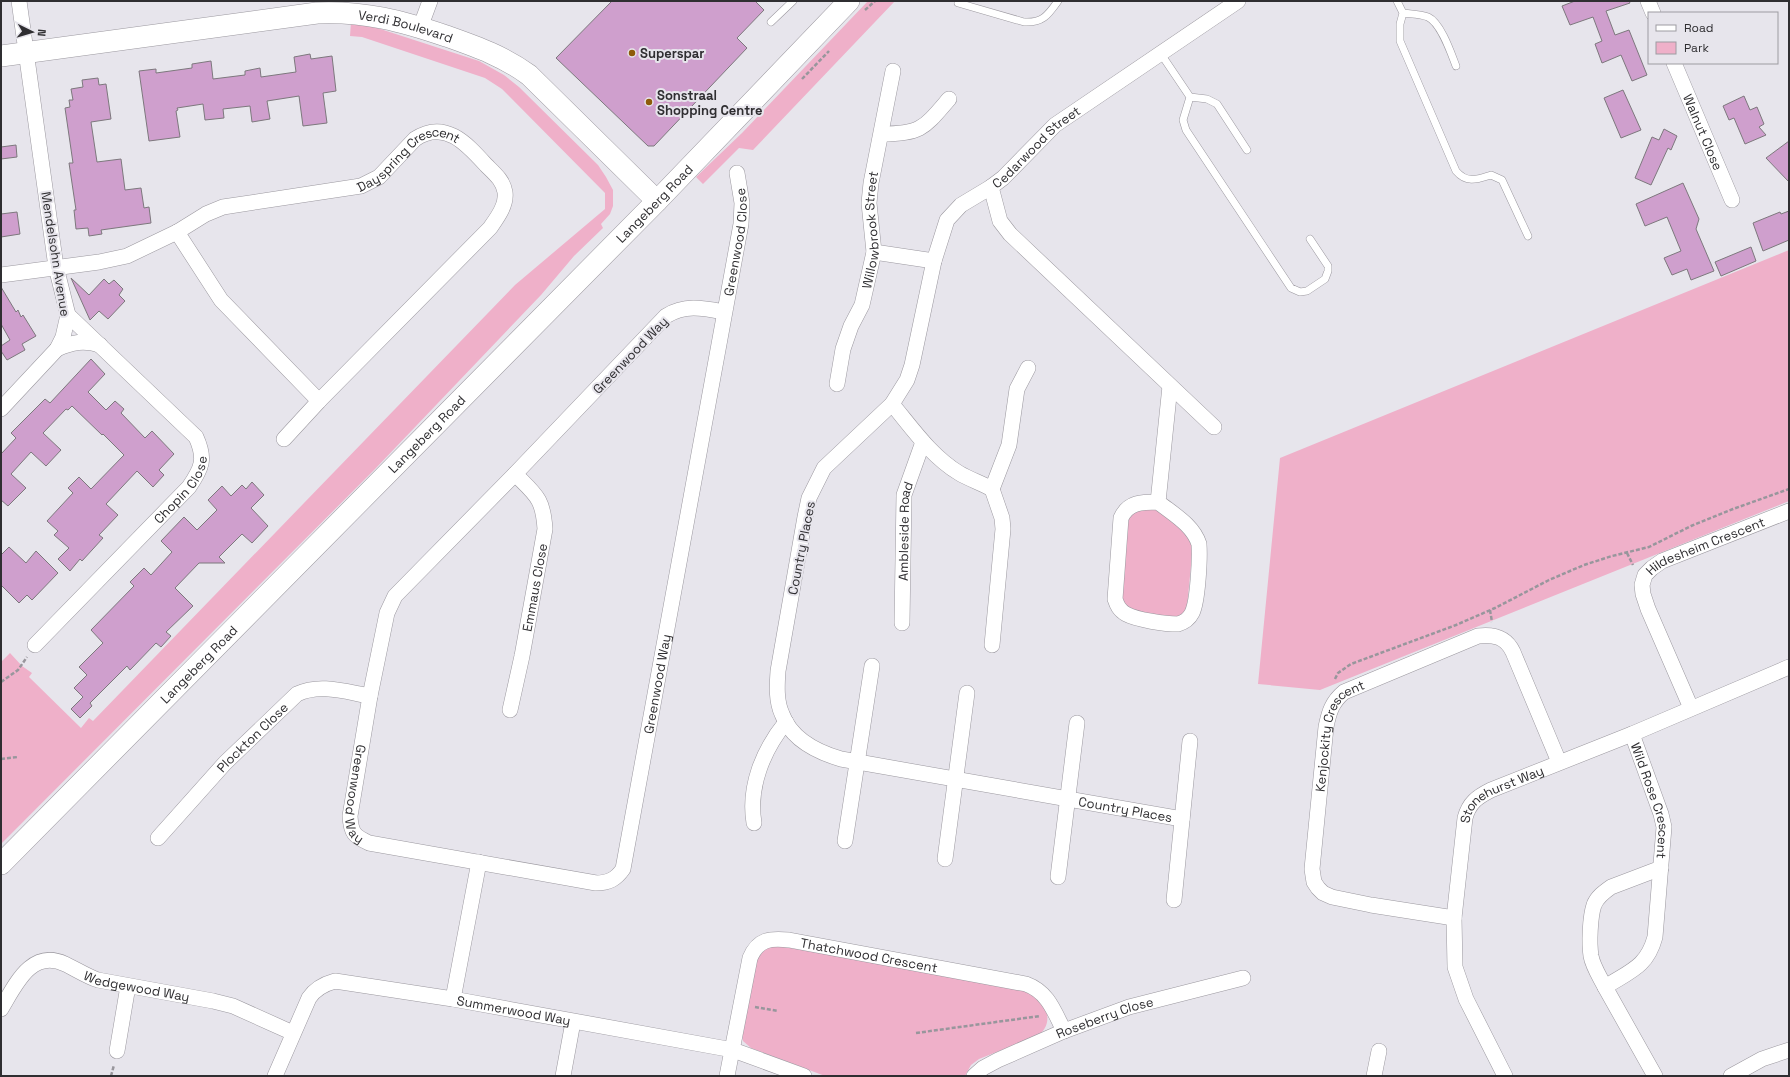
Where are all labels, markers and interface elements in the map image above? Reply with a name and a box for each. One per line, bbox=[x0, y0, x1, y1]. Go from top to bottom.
street label: Verdi Boulevard bbox=[357, 6, 455, 47]
north arrow bbox=[12, 12, 52, 52]
legend bbox=[1648, 12, 1778, 64]
text: Road bbox=[1684, 20, 1713, 36]
text: N bbox=[35, 29, 49, 37]
text: Park bbox=[1684, 40, 1709, 56]
place label: Superspar bbox=[640, 45, 704, 62]
marker: Superspar bbox=[627, 48, 637, 58]
place label: Sonstraal Shopping Centre bbox=[657, 87, 763, 119]
street label: Walnut Close bbox=[1679, 92, 1726, 173]
marker: Sonstraal Shopping Centre bbox=[644, 97, 654, 107]
street label: Cedarwood Street bbox=[989, 102, 1084, 192]
street label: Dayspring Crescent bbox=[354, 124, 463, 196]
street label: Langeberg Road bbox=[612, 161, 697, 247]
street label: Willowbrook Street bbox=[858, 170, 883, 290]
street label: Greenwood Close bbox=[720, 187, 751, 297]
street label: Mendelsohn Avenue bbox=[37, 190, 74, 318]
street label: Greenwood Way bbox=[589, 313, 672, 398]
street label: Langeberg Road bbox=[385, 392, 469, 477]
street label: Chopin Close bbox=[150, 455, 211, 527]
street label: Ambleside Road bbox=[895, 479, 917, 581]
street label: Country Places bbox=[784, 500, 819, 596]
street label: Hildesheim Crescent bbox=[1642, 513, 1767, 579]
street label: Emmaus Close bbox=[519, 542, 551, 633]
street label: Langeberg Road bbox=[157, 622, 241, 707]
street label: Greenwood Way bbox=[640, 633, 675, 735]
street label: Kenjockity Crescent bbox=[1312, 676, 1367, 793]
street label: Plockton Close bbox=[213, 699, 292, 776]
street label: Wild Rose Crescent bbox=[1627, 740, 1672, 859]
street label: Greenwood Way bbox=[341, 743, 370, 848]
street label: Stonehurst Way bbox=[1456, 762, 1546, 824]
street label: Country Places bbox=[1077, 793, 1174, 826]
street label: Thatchwood Crescent bbox=[799, 934, 939, 976]
street label: Wedgewood Way bbox=[81, 967, 191, 1006]
street label: Summerwood Way bbox=[455, 992, 572, 1029]
street label: Roseberry Close bbox=[1053, 993, 1155, 1043]

